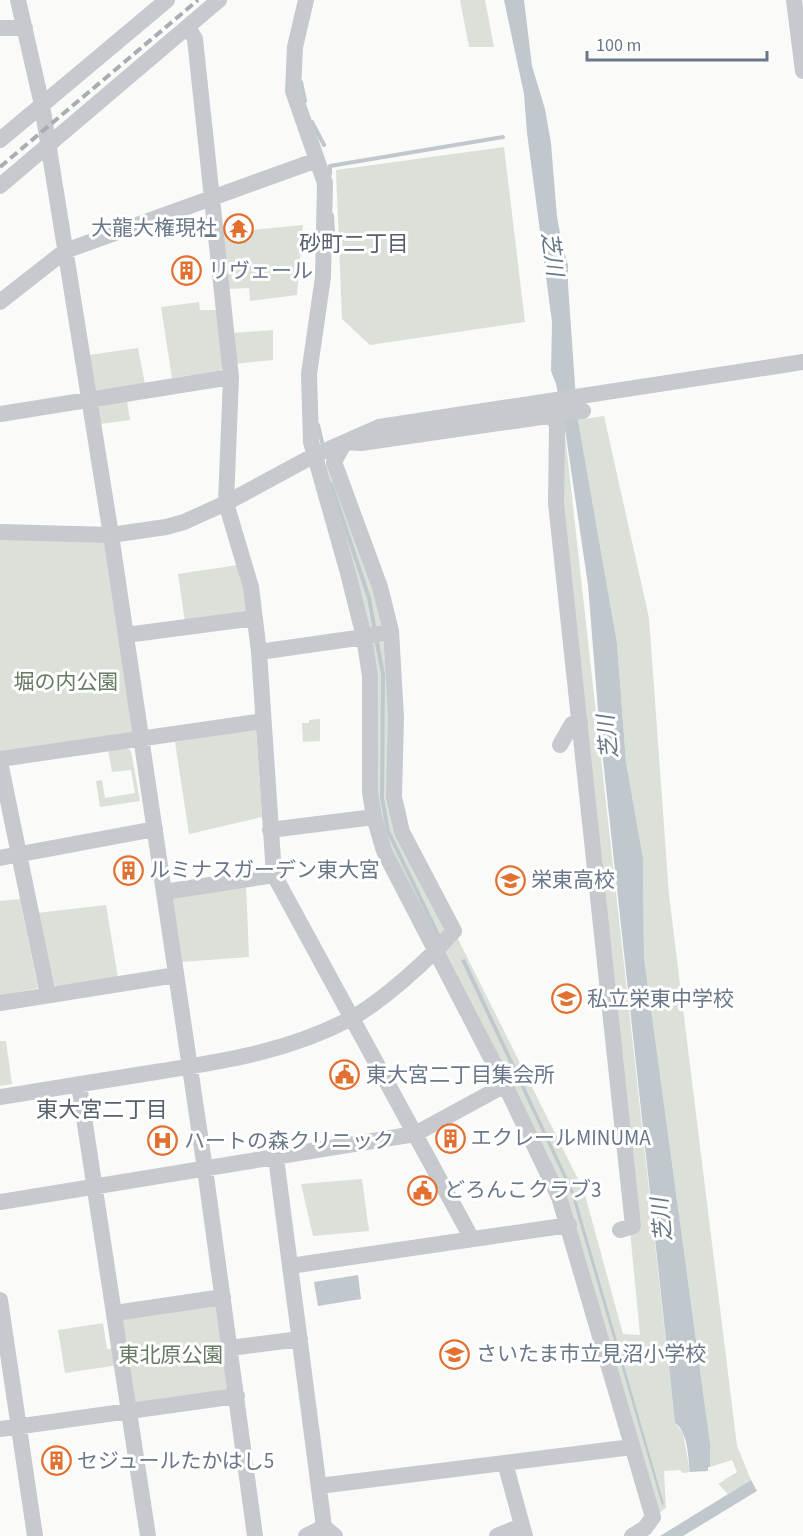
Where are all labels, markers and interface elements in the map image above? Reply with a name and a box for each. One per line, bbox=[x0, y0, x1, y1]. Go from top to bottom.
scale bar bbox=[587, 24, 767, 62]
text: 100 m bbox=[596, 33, 641, 58]
temple icon: 大龍大権現社 bbox=[222, 212, 254, 244]
place label: 大龍大権現社 bbox=[91, 213, 217, 243]
district label: 砂町二丁目 bbox=[299, 228, 409, 260]
water label: 芝川 bbox=[533, 230, 571, 280]
building icon: リヴェール bbox=[171, 255, 203, 287]
place label: リヴェール bbox=[208, 256, 313, 286]
park label: 堀の内公園 bbox=[14, 667, 119, 697]
water label: 芝川 bbox=[590, 711, 626, 760]
building icon: ルミナスガーデン東大宮 bbox=[112, 854, 144, 886]
place label: ルミナスガーデン東大宮 bbox=[149, 855, 380, 885]
school or university icon: 栄東高校 bbox=[494, 864, 526, 896]
place label: 栄東高校 bbox=[531, 865, 615, 895]
school or university icon: 私立栄東中学校 bbox=[550, 983, 582, 1015]
place label: 私立栄東中学校 bbox=[587, 984, 734, 1014]
public building icon: 東大宮二丁目集会所 bbox=[329, 1059, 361, 1091]
place label: 東大宮二丁目集会所 bbox=[366, 1060, 555, 1090]
district label: 東大宮二丁目 bbox=[36, 1094, 168, 1126]
building icon: エクレールMINUMA bbox=[434, 1122, 466, 1154]
place label: エクレールMINUMA bbox=[471, 1123, 651, 1153]
hospital icon: ハートの森クリニック bbox=[147, 1125, 179, 1157]
place label: ハートの森クリニック bbox=[184, 1126, 394, 1156]
public building icon: どろんこクラブ3 bbox=[407, 1174, 439, 1206]
place label: どろんこクラブ3 bbox=[444, 1175, 601, 1205]
water label: 芝川 bbox=[644, 1194, 680, 1243]
school or university icon: さいたま市立見沼小学校 bbox=[439, 1338, 471, 1370]
place label: さいたま市立見沼小学校 bbox=[476, 1339, 706, 1369]
park label: 東北原公園 bbox=[119, 1340, 224, 1370]
building icon: セジュールたかはし5 bbox=[40, 1445, 72, 1477]
place label: セジュールたかはし5 bbox=[77, 1446, 274, 1476]

